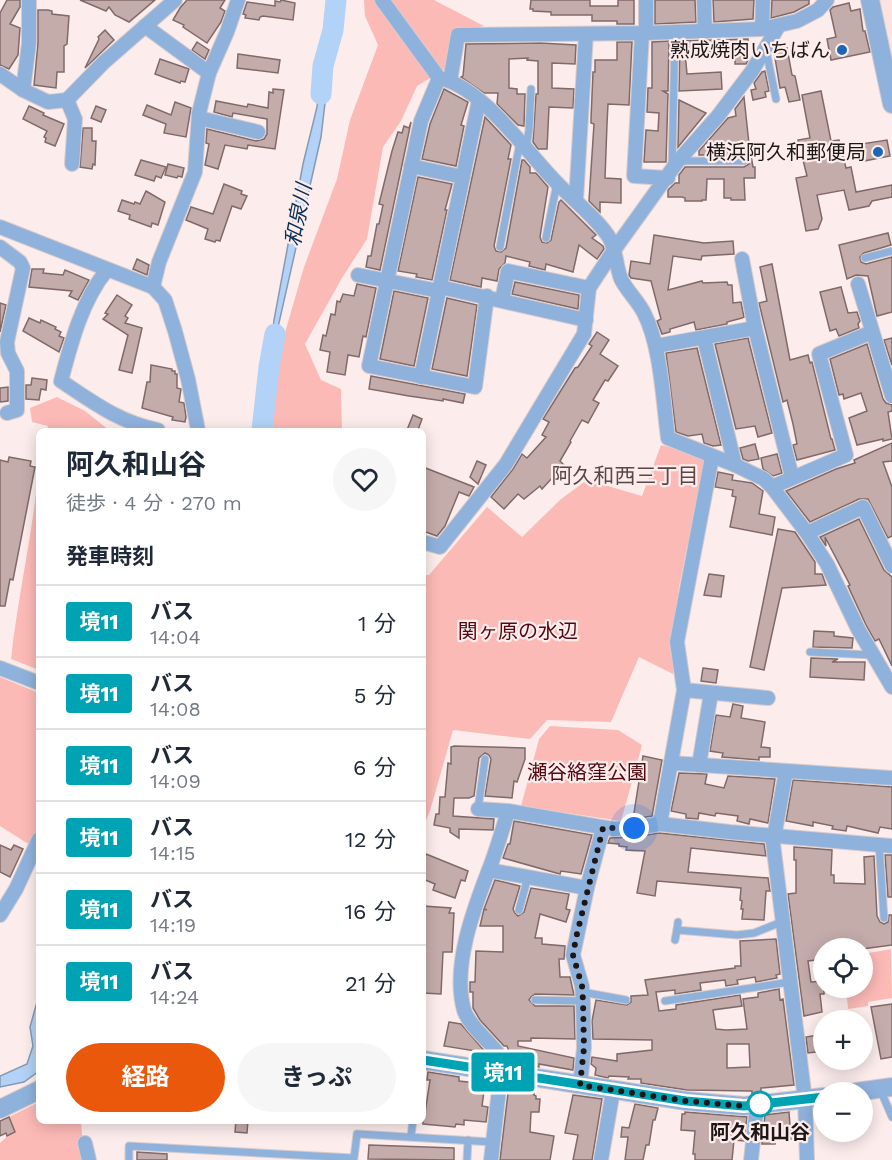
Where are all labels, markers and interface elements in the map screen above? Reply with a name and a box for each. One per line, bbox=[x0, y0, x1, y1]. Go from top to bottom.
place label: 熟成焼肉いちばん bbox=[670, 38, 830, 62]
marker: 熟成焼肉いちばん bbox=[835, 43, 849, 57]
place label: 横浜阿久和郵便局 bbox=[706, 140, 866, 164]
marker: 横浜阿久和郵便局 bbox=[871, 145, 885, 159]
water label: 和泉川 bbox=[280, 180, 317, 248]
text: 阿久和山谷 bbox=[66, 448, 206, 481]
button: heart bbox=[333, 448, 396, 511]
district label: 阿久和西三丁目 bbox=[552, 463, 699, 488]
text: 徒歩 · 4 分 · 270 m bbox=[66, 491, 242, 515]
text: 発車時刻 bbox=[66, 544, 154, 569]
text: バス bbox=[150, 599, 194, 624]
text: 境11 bbox=[79, 609, 119, 634]
text: 1 分 bbox=[358, 611, 396, 636]
park label: 関ヶ原の水辺 bbox=[458, 619, 578, 643]
text: 14:04 bbox=[150, 625, 201, 649]
text: バス bbox=[150, 671, 194, 696]
text: 境11 bbox=[79, 681, 119, 706]
text: 5 分 bbox=[354, 683, 396, 708]
text: 14:08 bbox=[150, 697, 201, 721]
text: バス bbox=[150, 743, 194, 768]
text: 境11 bbox=[79, 753, 119, 778]
text: 6 分 bbox=[353, 755, 396, 780]
park label: 瀬谷絡窪公園 bbox=[527, 760, 647, 784]
text: 14:09 bbox=[150, 769, 201, 793]
your location bbox=[619, 813, 649, 843]
text: バス bbox=[150, 815, 194, 840]
text: 境11 bbox=[79, 825, 119, 850]
text: 12 分 bbox=[345, 827, 396, 852]
text: 14:15 bbox=[150, 841, 195, 865]
text: バス bbox=[150, 887, 194, 912]
text: 境11 bbox=[79, 897, 119, 922]
text: 16 分 bbox=[345, 899, 396, 924]
text: 14:19 bbox=[150, 913, 196, 937]
map controls bbox=[813, 938, 873, 1142]
button: locate bbox=[813, 938, 873, 998]
text: バス bbox=[150, 959, 194, 984]
text: 境11 bbox=[79, 969, 119, 994]
text: 21 分 bbox=[345, 971, 396, 996]
text: 14:24 bbox=[150, 985, 199, 1009]
button: + bbox=[813, 1010, 873, 1070]
button: 経路 bbox=[66, 1043, 225, 1112]
button: きっぷ bbox=[237, 1043, 396, 1112]
line badge: 境11 bbox=[468, 1052, 538, 1092]
text: 境11 bbox=[483, 1060, 523, 1085]
button: − bbox=[813, 1082, 873, 1142]
marker: 阿久和山谷 bbox=[747, 1091, 773, 1117]
place label: 阿久和山谷 bbox=[710, 1120, 810, 1144]

